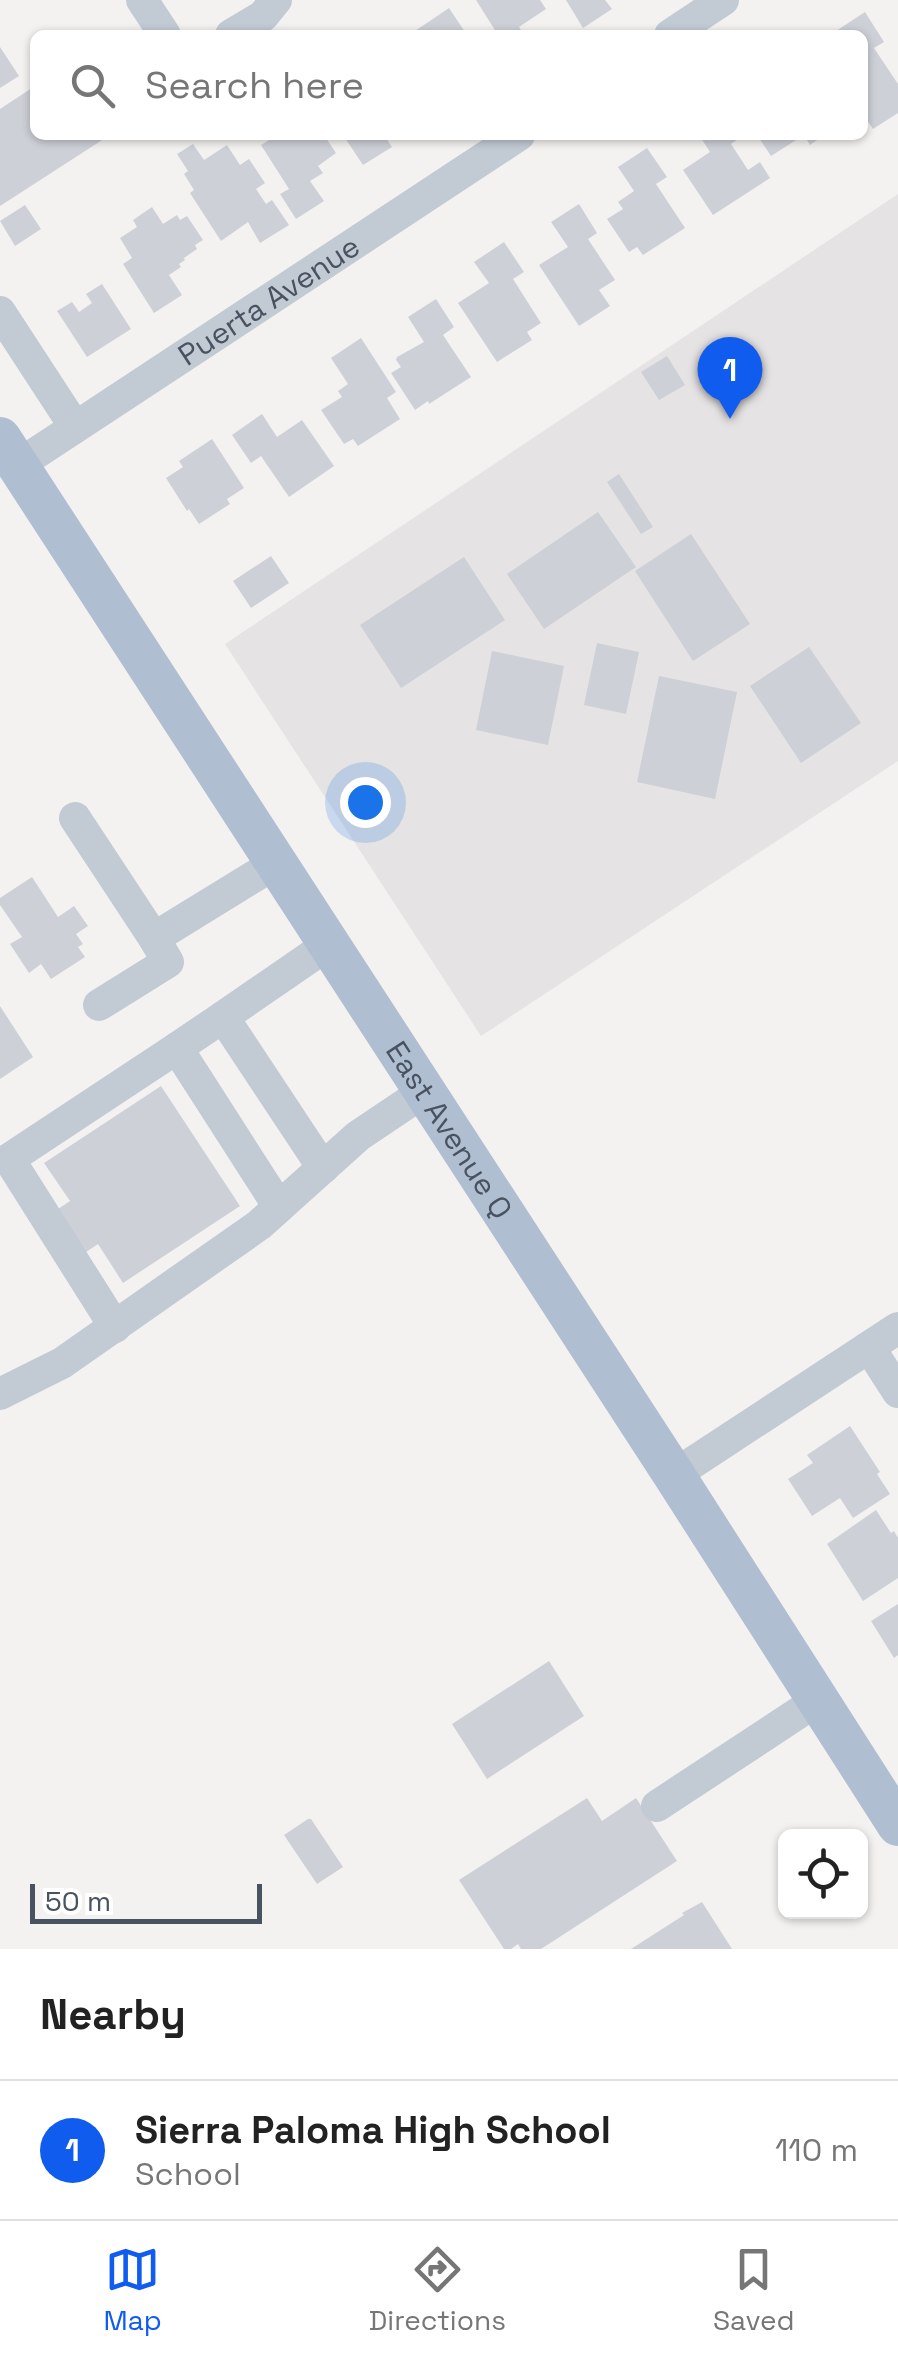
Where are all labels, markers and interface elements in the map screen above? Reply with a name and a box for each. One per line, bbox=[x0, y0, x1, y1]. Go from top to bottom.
search box bbox=[30, 30, 868, 140]
icon: search bbox=[65, 58, 120, 113]
text: Search here bbox=[145, 61, 364, 109]
street label: Puerta Avenue bbox=[170, 226, 367, 374]
pin: 1 bbox=[698, 336, 762, 419]
your location bbox=[340, 777, 391, 828]
street label: East Avenue Q bbox=[378, 1033, 522, 1226]
map controls bbox=[778, 1829, 868, 1919]
button: locate bbox=[778, 1829, 868, 1919]
scale bar bbox=[30, 1879, 262, 1924]
text: 50 m bbox=[45, 1883, 111, 1919]
text: Nearby bbox=[40, 1988, 186, 2041]
text: Sierra Paloma High School bbox=[135, 2106, 611, 2154]
text: 1 bbox=[65, 2130, 80, 2170]
text: 110 m bbox=[775, 2130, 858, 2170]
text: School bbox=[135, 2154, 241, 2194]
tab: Map bbox=[103, 2242, 162, 2338]
tab: Directions bbox=[369, 2242, 506, 2338]
tab: Saved bbox=[713, 2242, 795, 2338]

